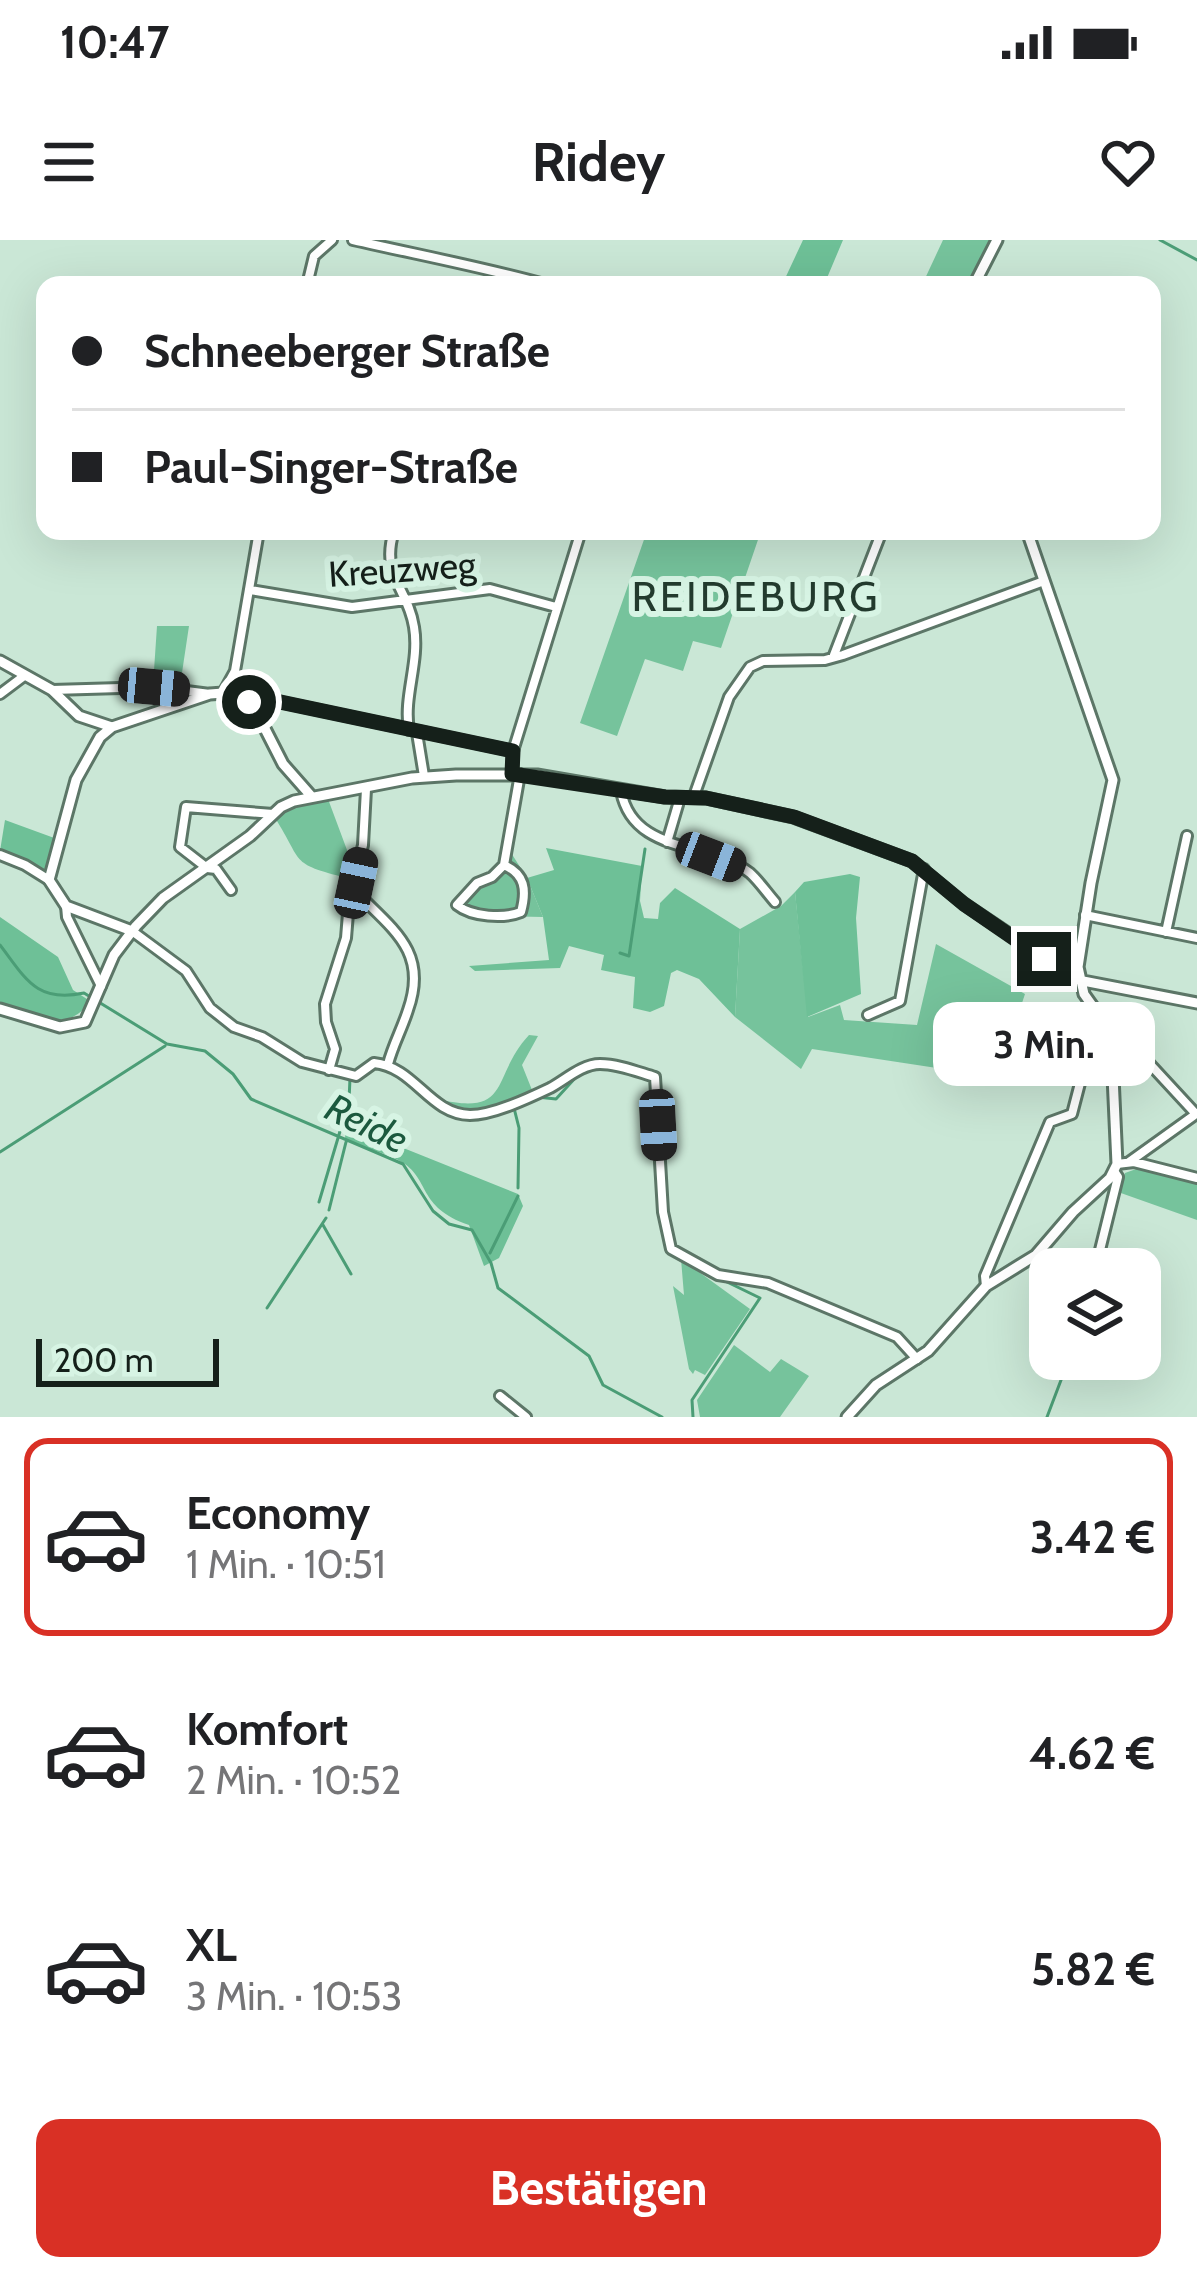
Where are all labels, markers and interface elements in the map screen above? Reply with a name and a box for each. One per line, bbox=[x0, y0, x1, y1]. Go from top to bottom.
text: 10:47 bbox=[60, 15, 169, 69]
icon: menu bbox=[36, 129, 102, 195]
text: Ridey bbox=[532, 129, 665, 195]
icon: heart bbox=[1095, 129, 1161, 195]
text: Schneeberger Straße bbox=[144, 324, 550, 378]
text: Paul-Singer-Straße bbox=[144, 440, 518, 494]
street label: Kreuzweg bbox=[327, 542, 478, 596]
district label: REIDEBURG bbox=[631, 570, 881, 622]
car bbox=[117, 666, 191, 708]
route start bbox=[222, 675, 276, 729]
car bbox=[671, 827, 751, 887]
car bbox=[331, 844, 381, 922]
route end bbox=[1017, 932, 1071, 986]
callout: 3 Min. bbox=[933, 1001, 1155, 1085]
text: 3 Min. bbox=[993, 1020, 1095, 1068]
water label: Reide bbox=[318, 1083, 416, 1163]
car bbox=[638, 1088, 678, 1162]
map controls bbox=[1029, 1248, 1161, 1380]
button: layers bbox=[1029, 1248, 1161, 1380]
scale bar bbox=[36, 1333, 219, 1386]
text: 200 m bbox=[54, 1340, 154, 1380]
icon: car bbox=[42, 1483, 150, 1591]
text: Economy bbox=[186, 1486, 370, 1540]
text: 3.42 € bbox=[1030, 1510, 1155, 1564]
text: 1 Min. · 10:51 bbox=[186, 1540, 386, 1588]
icon: car bbox=[42, 1699, 150, 1807]
text: Komfort bbox=[186, 1702, 348, 1756]
text: 4.62 € bbox=[1029, 1726, 1155, 1780]
text: 2 Min. · 10:52 bbox=[186, 1756, 401, 1804]
icon: car bbox=[42, 1915, 150, 2023]
text: XL bbox=[186, 1918, 237, 1972]
text: 5.82 € bbox=[1031, 1942, 1155, 1996]
text: 3 Min. · 10:53 bbox=[186, 1972, 402, 2020]
button: Bestätigen bbox=[36, 2119, 1161, 2257]

